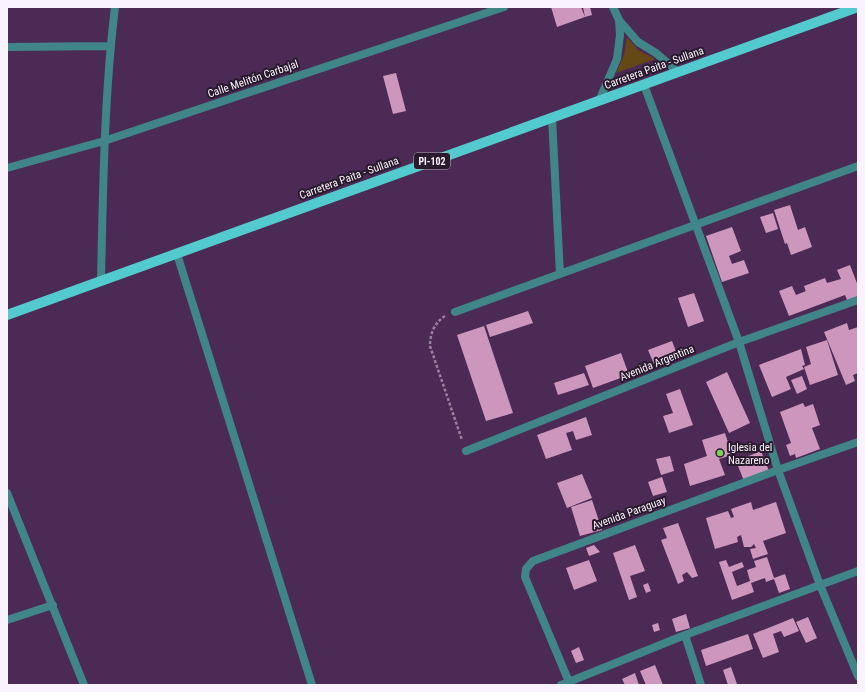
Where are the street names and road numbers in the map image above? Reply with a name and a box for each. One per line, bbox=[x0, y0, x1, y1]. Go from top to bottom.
street label: Carretera Paita - Sullana bbox=[603, 44, 705, 92]
street label: Calle Melitón Carbajal bbox=[206, 57, 300, 101]
road number: PI-102 bbox=[414, 153, 450, 169]
street label: Carretera Paita - Sullana bbox=[298, 154, 400, 202]
street label: Avenida Argentina bbox=[618, 342, 696, 384]
street label: Avenida Paraguay bbox=[591, 494, 668, 532]

